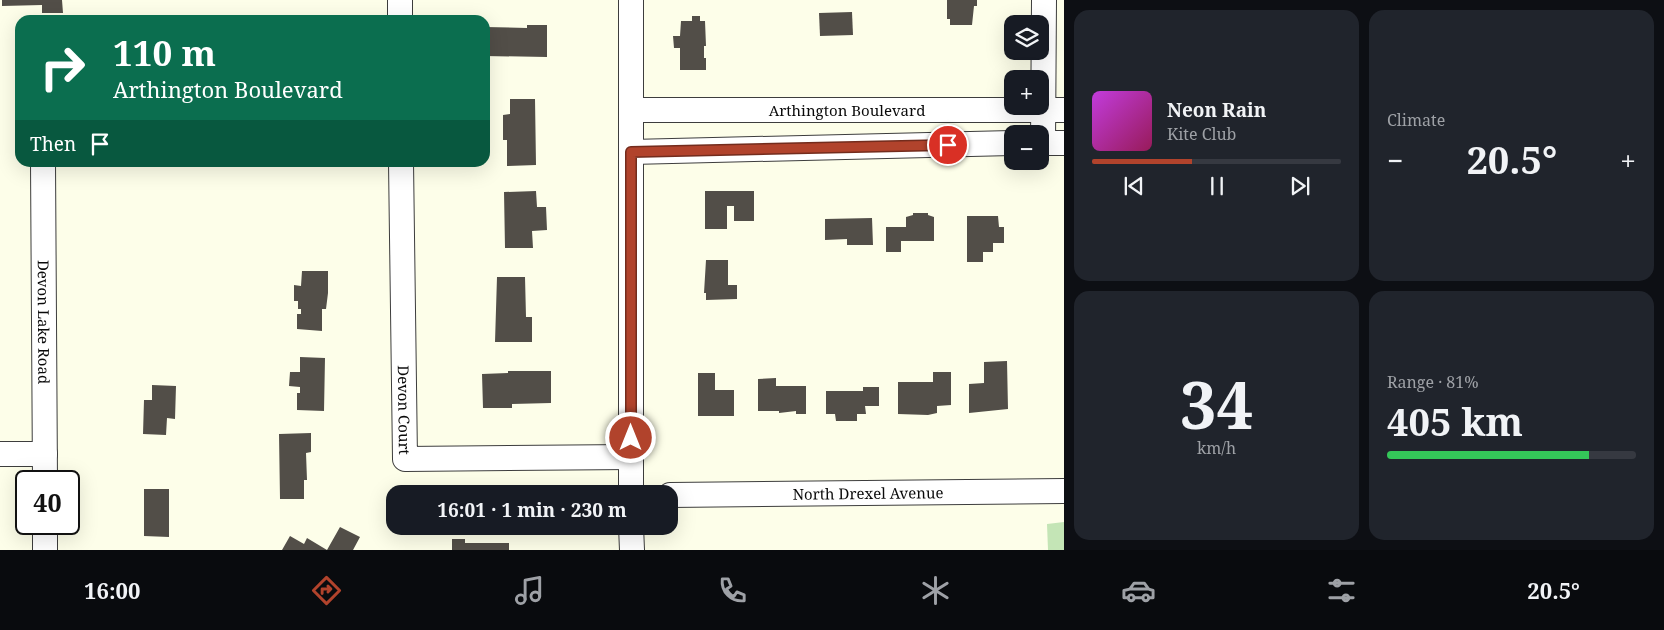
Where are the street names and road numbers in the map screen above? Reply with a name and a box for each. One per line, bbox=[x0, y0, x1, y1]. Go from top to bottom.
street label: Arthington Boulevard bbox=[769, 100, 925, 120]
street label: Devon Lake Road bbox=[34, 260, 54, 384]
street label: Devon Court bbox=[394, 365, 415, 455]
street label: North Drexel Avenue bbox=[792, 482, 944, 504]

